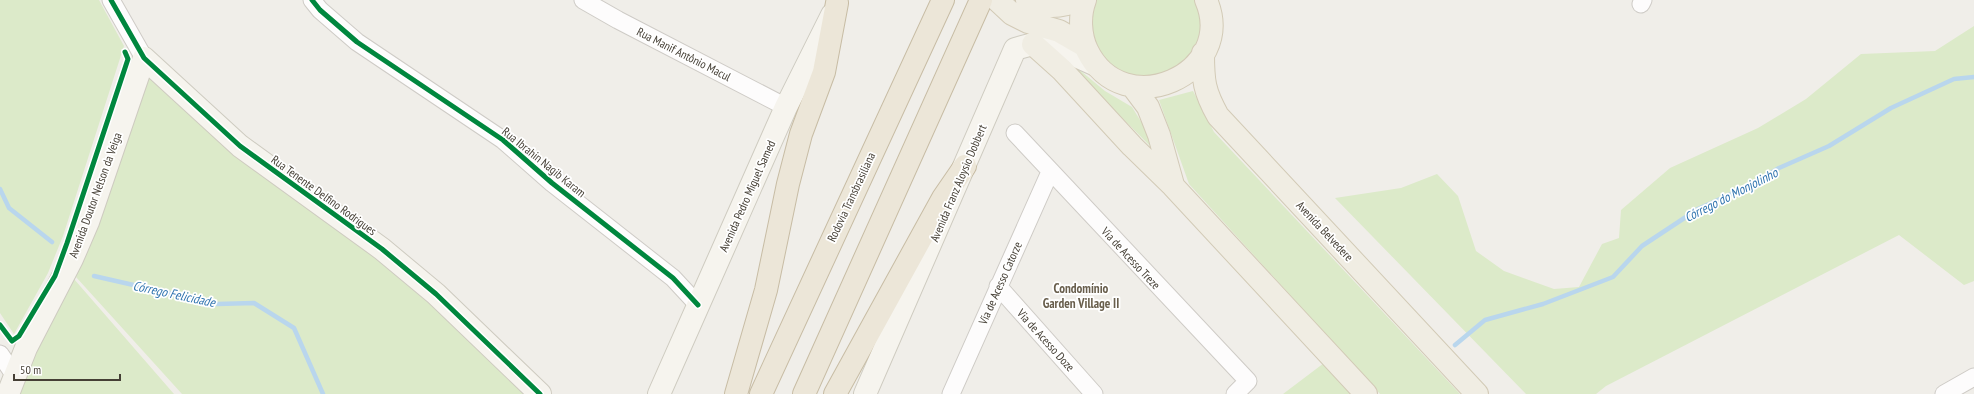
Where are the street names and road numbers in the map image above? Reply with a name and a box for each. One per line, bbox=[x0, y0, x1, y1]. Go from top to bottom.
street label: Rua Manif Antônio Macul bbox=[634, 24, 734, 84]
street label: Avenida Franz Aloysio Dobbert bbox=[926, 121, 990, 244]
street label: Rua Ibrahin Nagib Karam bbox=[499, 124, 589, 200]
street label: Avenida Doutor Nelson da Veiga bbox=[65, 130, 125, 260]
street label: Avenida Pedro Miguel Samed bbox=[716, 138, 778, 254]
street label: Rodovia Transbrasiliana bbox=[824, 150, 878, 244]
street label: Rua Tenente Delfino Rodrigues bbox=[268, 152, 380, 238]
street label: Avenida Belvedere bbox=[1293, 198, 1357, 264]
street label: Via de Acesso Treze bbox=[1098, 223, 1164, 292]
street label: Via de Acesso Catorze bbox=[975, 239, 1025, 328]
street label: Via de Acesso Doze bbox=[1013, 305, 1078, 374]

